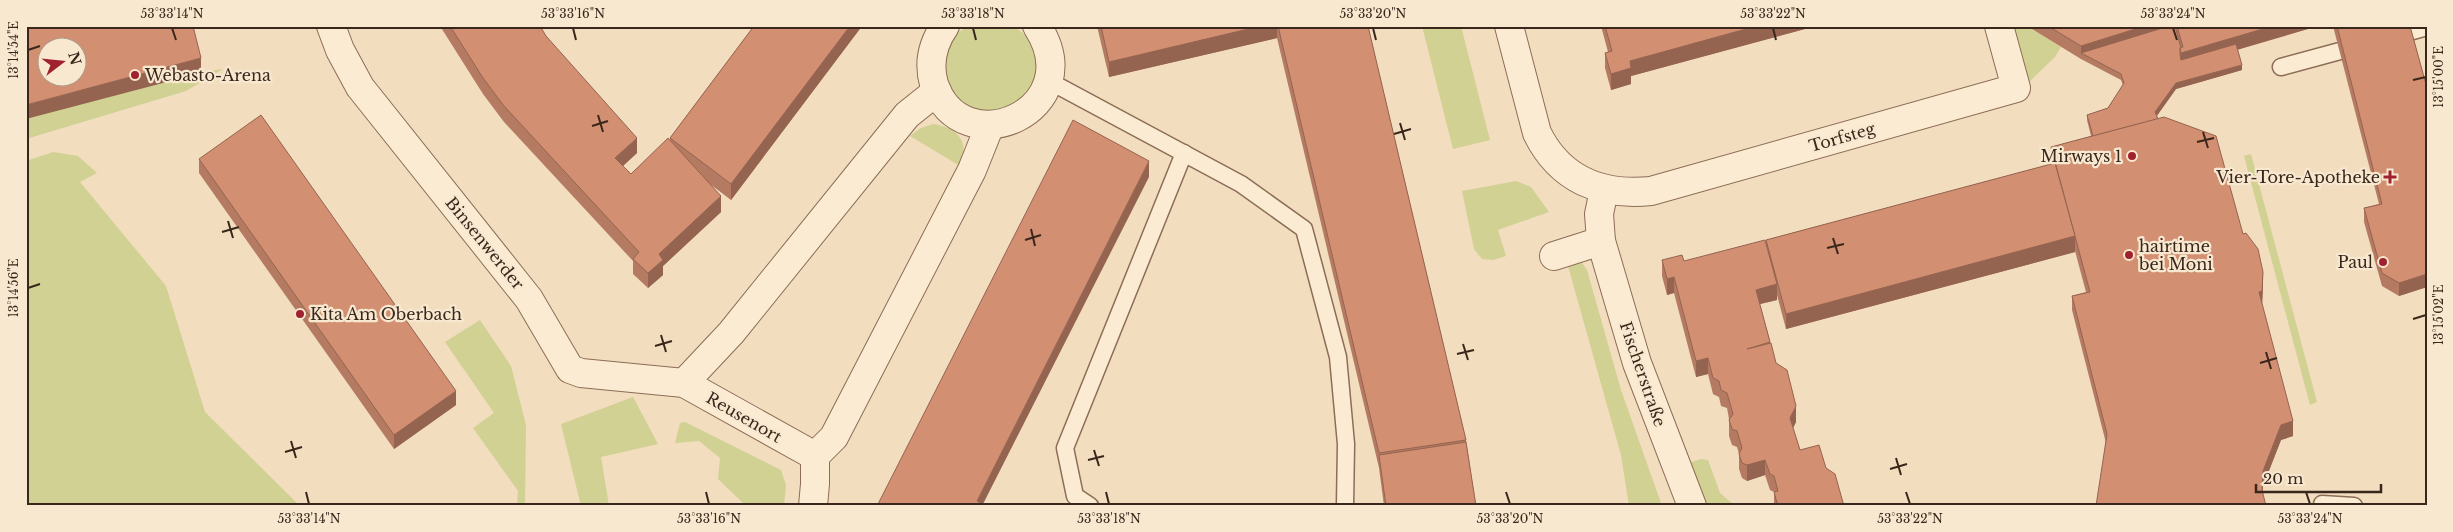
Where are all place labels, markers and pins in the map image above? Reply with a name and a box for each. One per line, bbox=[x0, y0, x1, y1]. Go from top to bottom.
place label: Webasto-Arena bbox=[144, 65, 271, 85]
marker: Webasto-Arena bbox=[129, 69, 141, 81]
place label: Mirways 1 bbox=[2040, 146, 2122, 166]
marker: Mirways 1 bbox=[2126, 150, 2138, 162]
place label: Vier-Tore-Apotheke bbox=[2215, 167, 2380, 187]
marker: Vier-Tore-Apotheke bbox=[2384, 171, 2396, 183]
place label: hairtime bei Moni bbox=[2138, 236, 2213, 274]
marker: hairtime bei Moni bbox=[2123, 249, 2135, 261]
place label: Paul bbox=[2337, 252, 2373, 272]
marker: Paul bbox=[2377, 256, 2389, 268]
place label: Kita Am Oberbach bbox=[310, 304, 462, 324]
marker: Kita Am Oberbach bbox=[294, 308, 306, 320]

